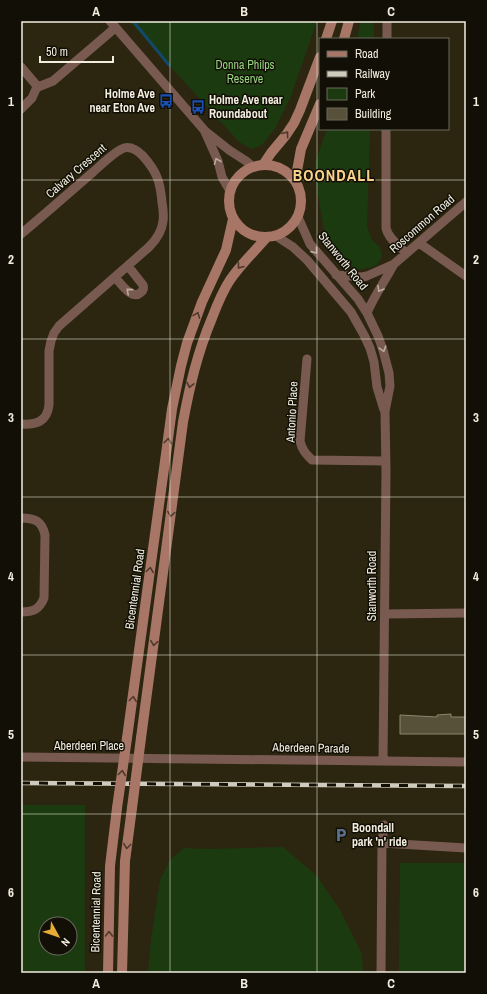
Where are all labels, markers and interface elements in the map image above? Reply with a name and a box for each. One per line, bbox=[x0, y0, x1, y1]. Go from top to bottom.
text: A bbox=[92, 3, 100, 20]
text: B bbox=[240, 3, 248, 20]
text: C bbox=[387, 3, 395, 20]
scale bar bbox=[40, 38, 113, 64]
legend bbox=[319, 38, 449, 130]
text: 50 m bbox=[46, 44, 68, 60]
text: Road bbox=[355, 46, 379, 62]
park label: Donna Philps Reserve bbox=[215, 57, 275, 87]
text: Railway bbox=[355, 66, 390, 82]
place label: Holme Ave near Eton Ave bbox=[90, 86, 156, 116]
text: Park bbox=[355, 86, 375, 102]
place label: Holme Ave near Roundabout bbox=[209, 92, 283, 122]
text: 1 bbox=[8, 93, 14, 110]
bus stop icon: Holme Ave near Eton Ave bbox=[158, 93, 174, 109]
text: 1 bbox=[473, 93, 479, 110]
bus stop icon: Holme Ave near Roundabout bbox=[190, 99, 206, 115]
text: Building bbox=[355, 106, 392, 122]
one-way arrow bbox=[281, 132, 288, 139]
street label: Calvary Crescent bbox=[42, 140, 110, 202]
one-way arrow bbox=[214, 158, 222, 165]
district label: BOONDALL bbox=[293, 164, 375, 186]
street label: Roscommon Road bbox=[386, 191, 458, 257]
street label: Stanworth Road bbox=[315, 229, 371, 293]
one-way arrow bbox=[311, 246, 318, 254]
text: 2 bbox=[8, 251, 14, 268]
text: 2 bbox=[473, 251, 479, 268]
one-way arrow bbox=[238, 262, 245, 269]
one-way arrow bbox=[378, 285, 385, 292]
one-way arrow bbox=[126, 288, 134, 295]
one-way arrow bbox=[193, 312, 201, 319]
one-way arrow bbox=[378, 346, 387, 353]
street label: Antonio Place bbox=[282, 381, 302, 444]
one-way arrow bbox=[187, 382, 195, 389]
text: 3 bbox=[8, 409, 14, 426]
text: 3 bbox=[473, 409, 479, 426]
one-way arrow bbox=[163, 438, 172, 444]
one-way arrow bbox=[167, 511, 176, 517]
street label: Bicentennial Road bbox=[121, 548, 149, 630]
street label: Stanworth Road bbox=[364, 551, 380, 621]
one-way arrow bbox=[145, 567, 154, 573]
text: 4 bbox=[8, 568, 14, 585]
text: 4 bbox=[473, 568, 479, 585]
one-way arrow bbox=[150, 640, 159, 646]
one-way arrow bbox=[128, 696, 137, 702]
text: 5 bbox=[8, 726, 14, 743]
text: 5 bbox=[473, 726, 479, 743]
street label: Aberdeen Place bbox=[53, 738, 124, 754]
street label: Aberdeen Parade bbox=[271, 739, 350, 757]
one-way arrow bbox=[117, 770, 126, 776]
place label: Boondall park 'n' ride bbox=[352, 820, 408, 850]
parking icon: Boondall park 'n' ride bbox=[333, 827, 349, 843]
one-way arrow bbox=[123, 843, 132, 850]
street label: Bicentennial Road bbox=[87, 871, 105, 953]
text: 6 bbox=[8, 884, 14, 901]
text: 6 bbox=[473, 884, 479, 901]
north arrow bbox=[38, 916, 78, 956]
one-way arrow bbox=[105, 931, 113, 937]
text: N bbox=[58, 935, 73, 949]
text: A bbox=[92, 975, 100, 992]
text: B bbox=[240, 975, 248, 992]
text: C bbox=[387, 975, 395, 992]

